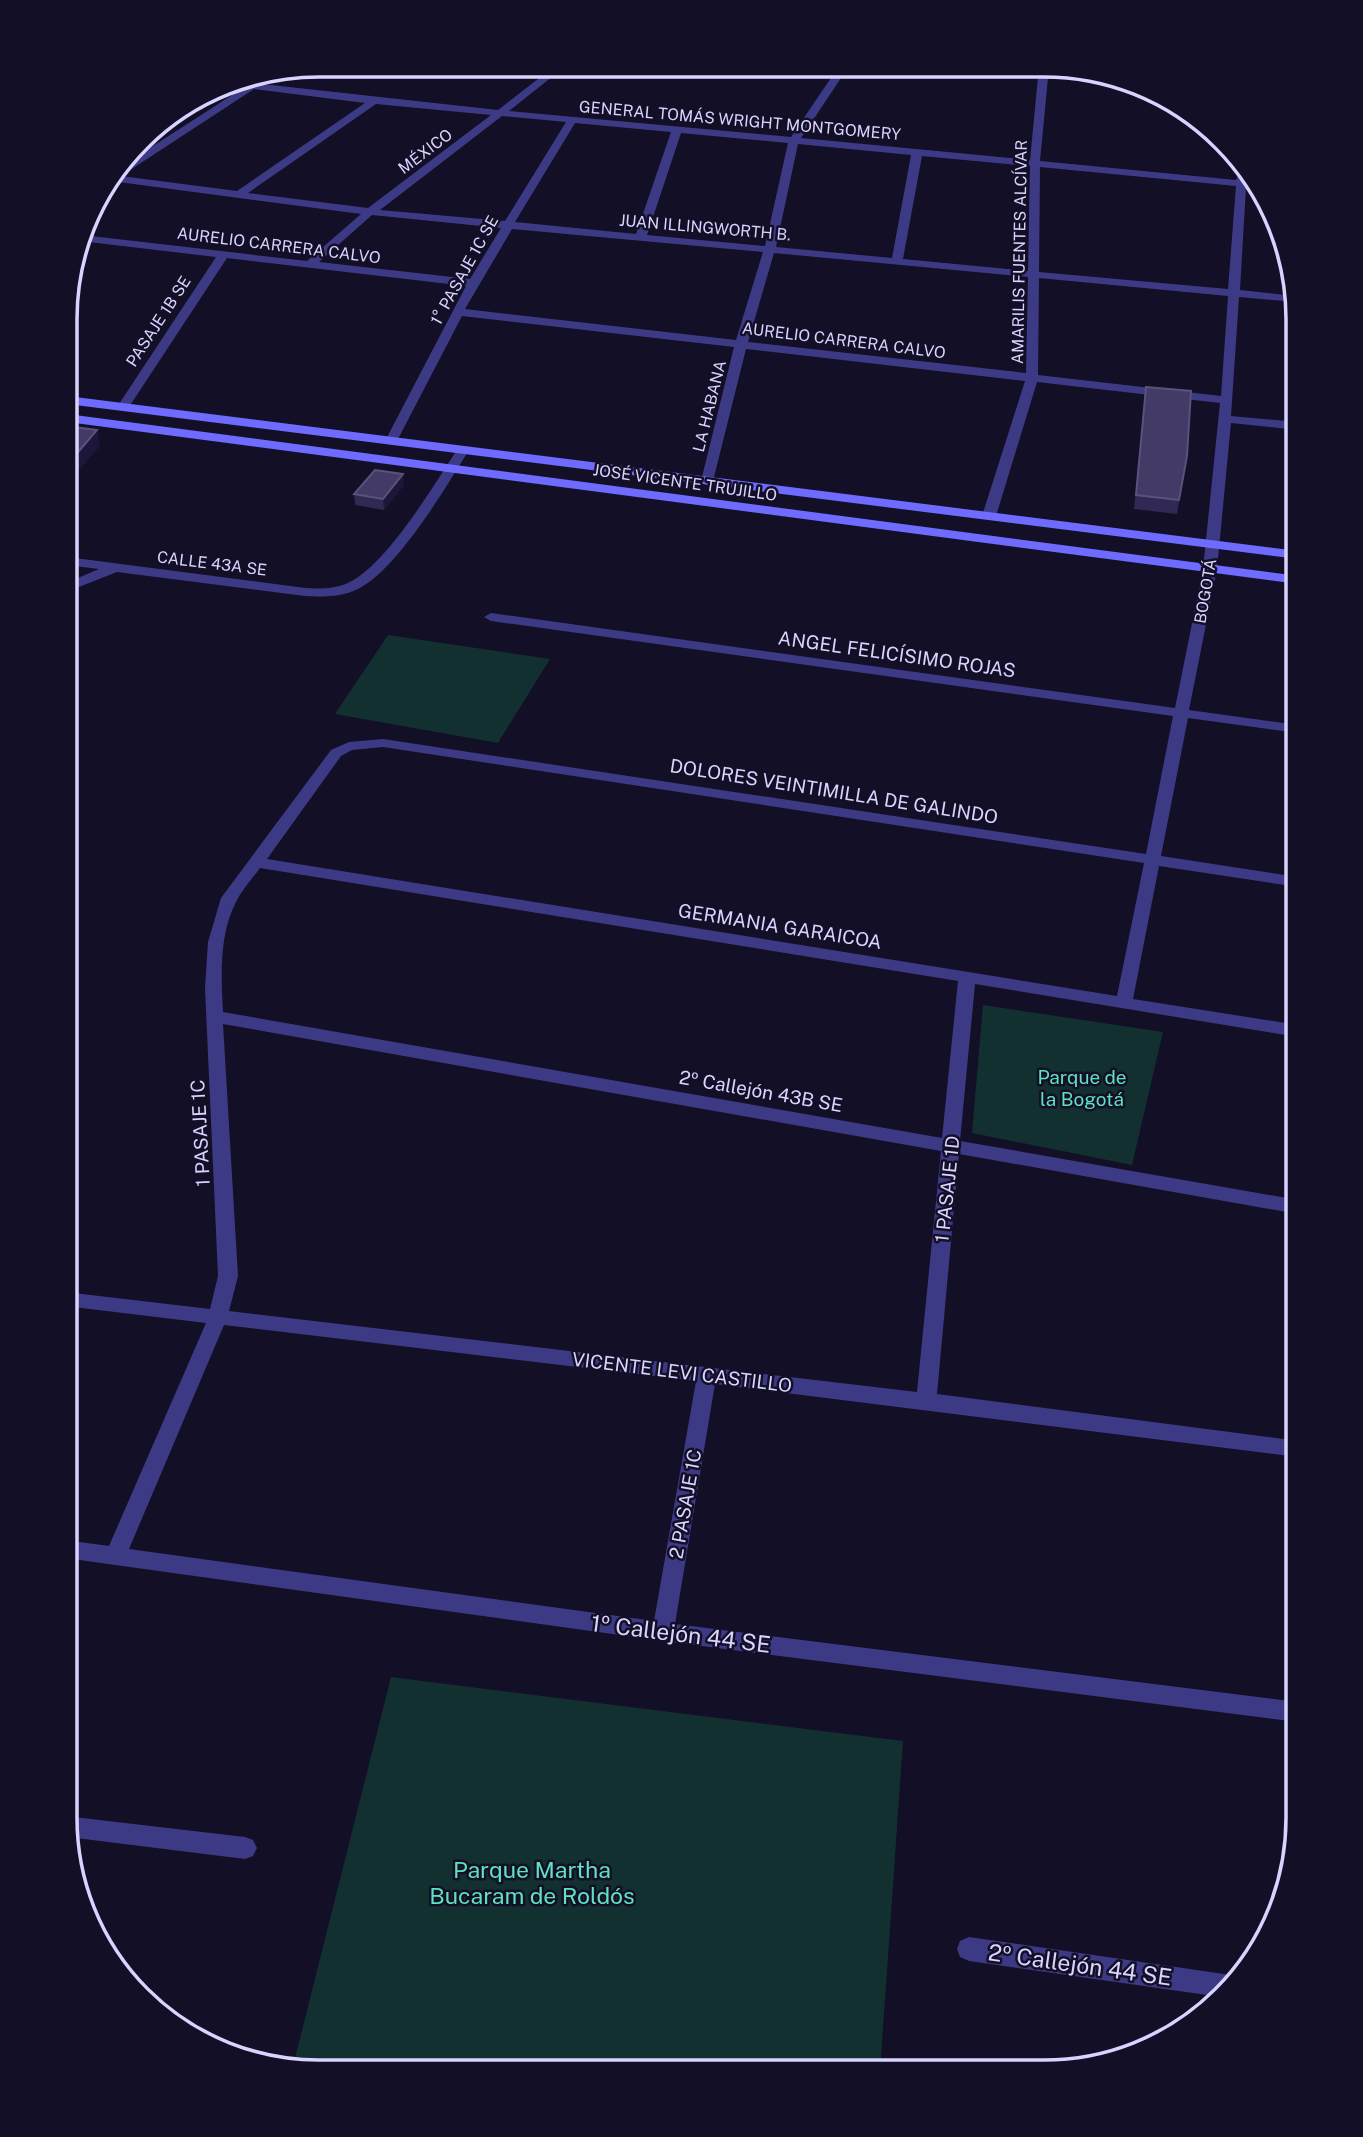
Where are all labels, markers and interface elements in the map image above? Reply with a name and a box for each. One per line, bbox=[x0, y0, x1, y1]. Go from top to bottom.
street label: GENERAL TOMÁS WRIGHT MONTGOMERY bbox=[578, 96, 902, 144]
street label: MÉXICO bbox=[394, 124, 456, 178]
street label: AMARILIS FUENTES ALCÍVAR bbox=[1007, 140, 1031, 364]
street label: JUAN ILLINGWORTH B. bbox=[618, 211, 792, 244]
street label: 1° PASAJE 1C SE bbox=[427, 212, 502, 328]
street label: AURELIO CARRERA CALVO bbox=[176, 224, 382, 267]
street label: PASAJE 1B SE bbox=[122, 272, 195, 370]
street label: AURELIO CARRERA CALVO bbox=[741, 319, 947, 362]
street label: LA HABANA bbox=[689, 358, 730, 454]
street label: JOSÉ VICENTE TRUJILLO bbox=[592, 459, 778, 505]
street label: CALLE 43A SE bbox=[156, 547, 268, 580]
street label: BOGOTÁ bbox=[1189, 557, 1221, 625]
street label: ANGEL FELICÍSIMO ROJAS bbox=[777, 626, 1017, 682]
street label: DOLORES VEINTIMILLA DE GALINDO bbox=[668, 754, 1000, 828]
street label: GERMANIA GARAICOA bbox=[677, 899, 883, 953]
street label: 2º Callejón 43B SE bbox=[678, 1066, 844, 1116]
park label: Parque de la Bogotá bbox=[1037, 1066, 1127, 1110]
street label: 1 PASAJE 1C bbox=[186, 1079, 214, 1187]
street label: 1 PASAJE 1D bbox=[930, 1134, 964, 1244]
street label: VICENTE LEVI CASTILLO bbox=[571, 1348, 793, 1396]
street label: 2 PASAJE 1C bbox=[665, 1448, 705, 1560]
street label: 1º Callejón 44 SE bbox=[590, 1609, 772, 1658]
park label: Parque Martha Bucaram de Roldós bbox=[429, 1856, 635, 1909]
street label: 2º Callejón 44 SE bbox=[987, 1938, 1174, 1991]

